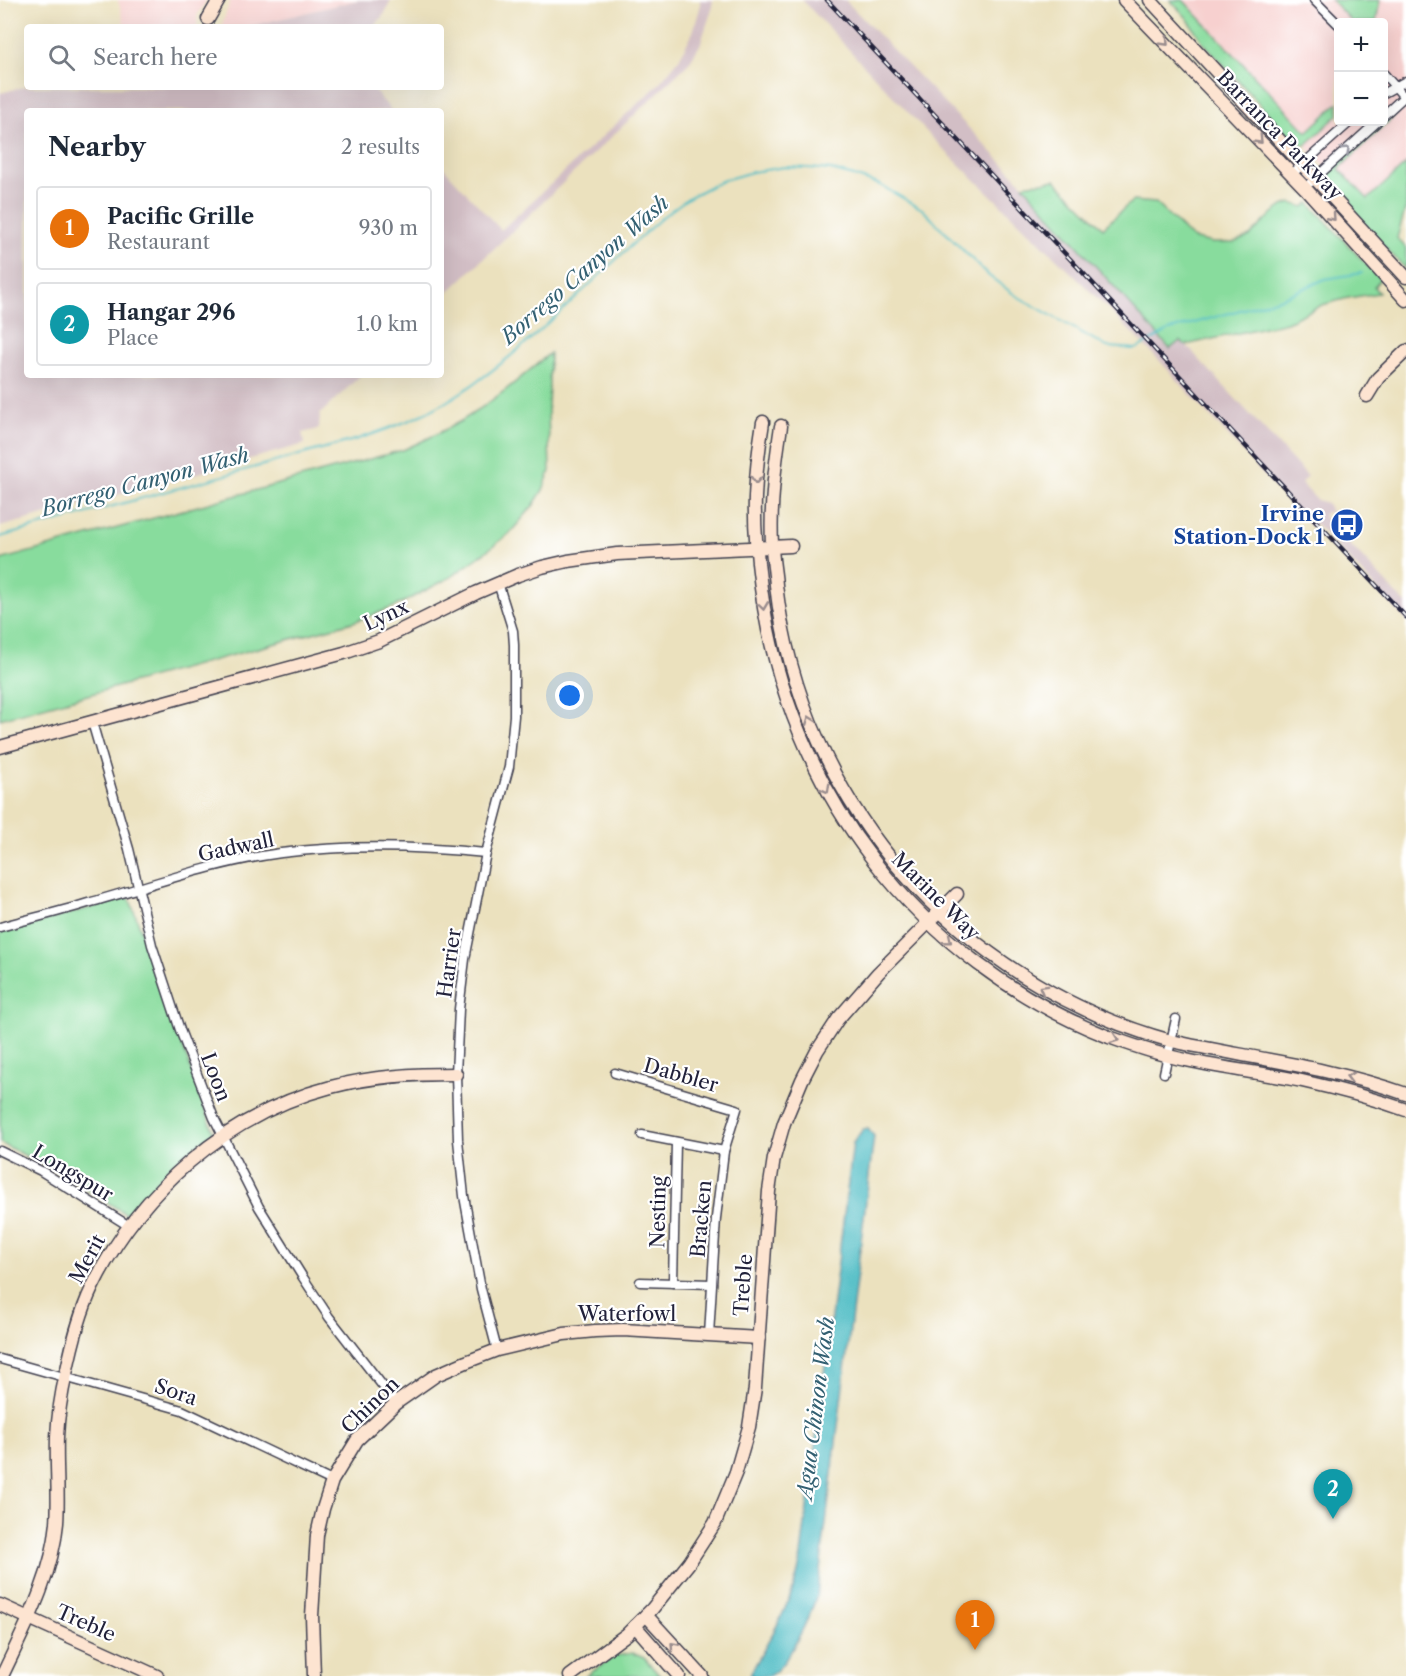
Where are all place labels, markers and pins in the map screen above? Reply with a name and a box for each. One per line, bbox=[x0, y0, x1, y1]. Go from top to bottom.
place label: Irvine Station-Dock 1 bbox=[1173, 502, 1324, 549]
bus stop icon: Irvine Station-Dock 1 bbox=[1329, 507, 1365, 543]
pin: 2 bbox=[1314, 1470, 1352, 1519]
pin: 1 bbox=[956, 1600, 994, 1650]

